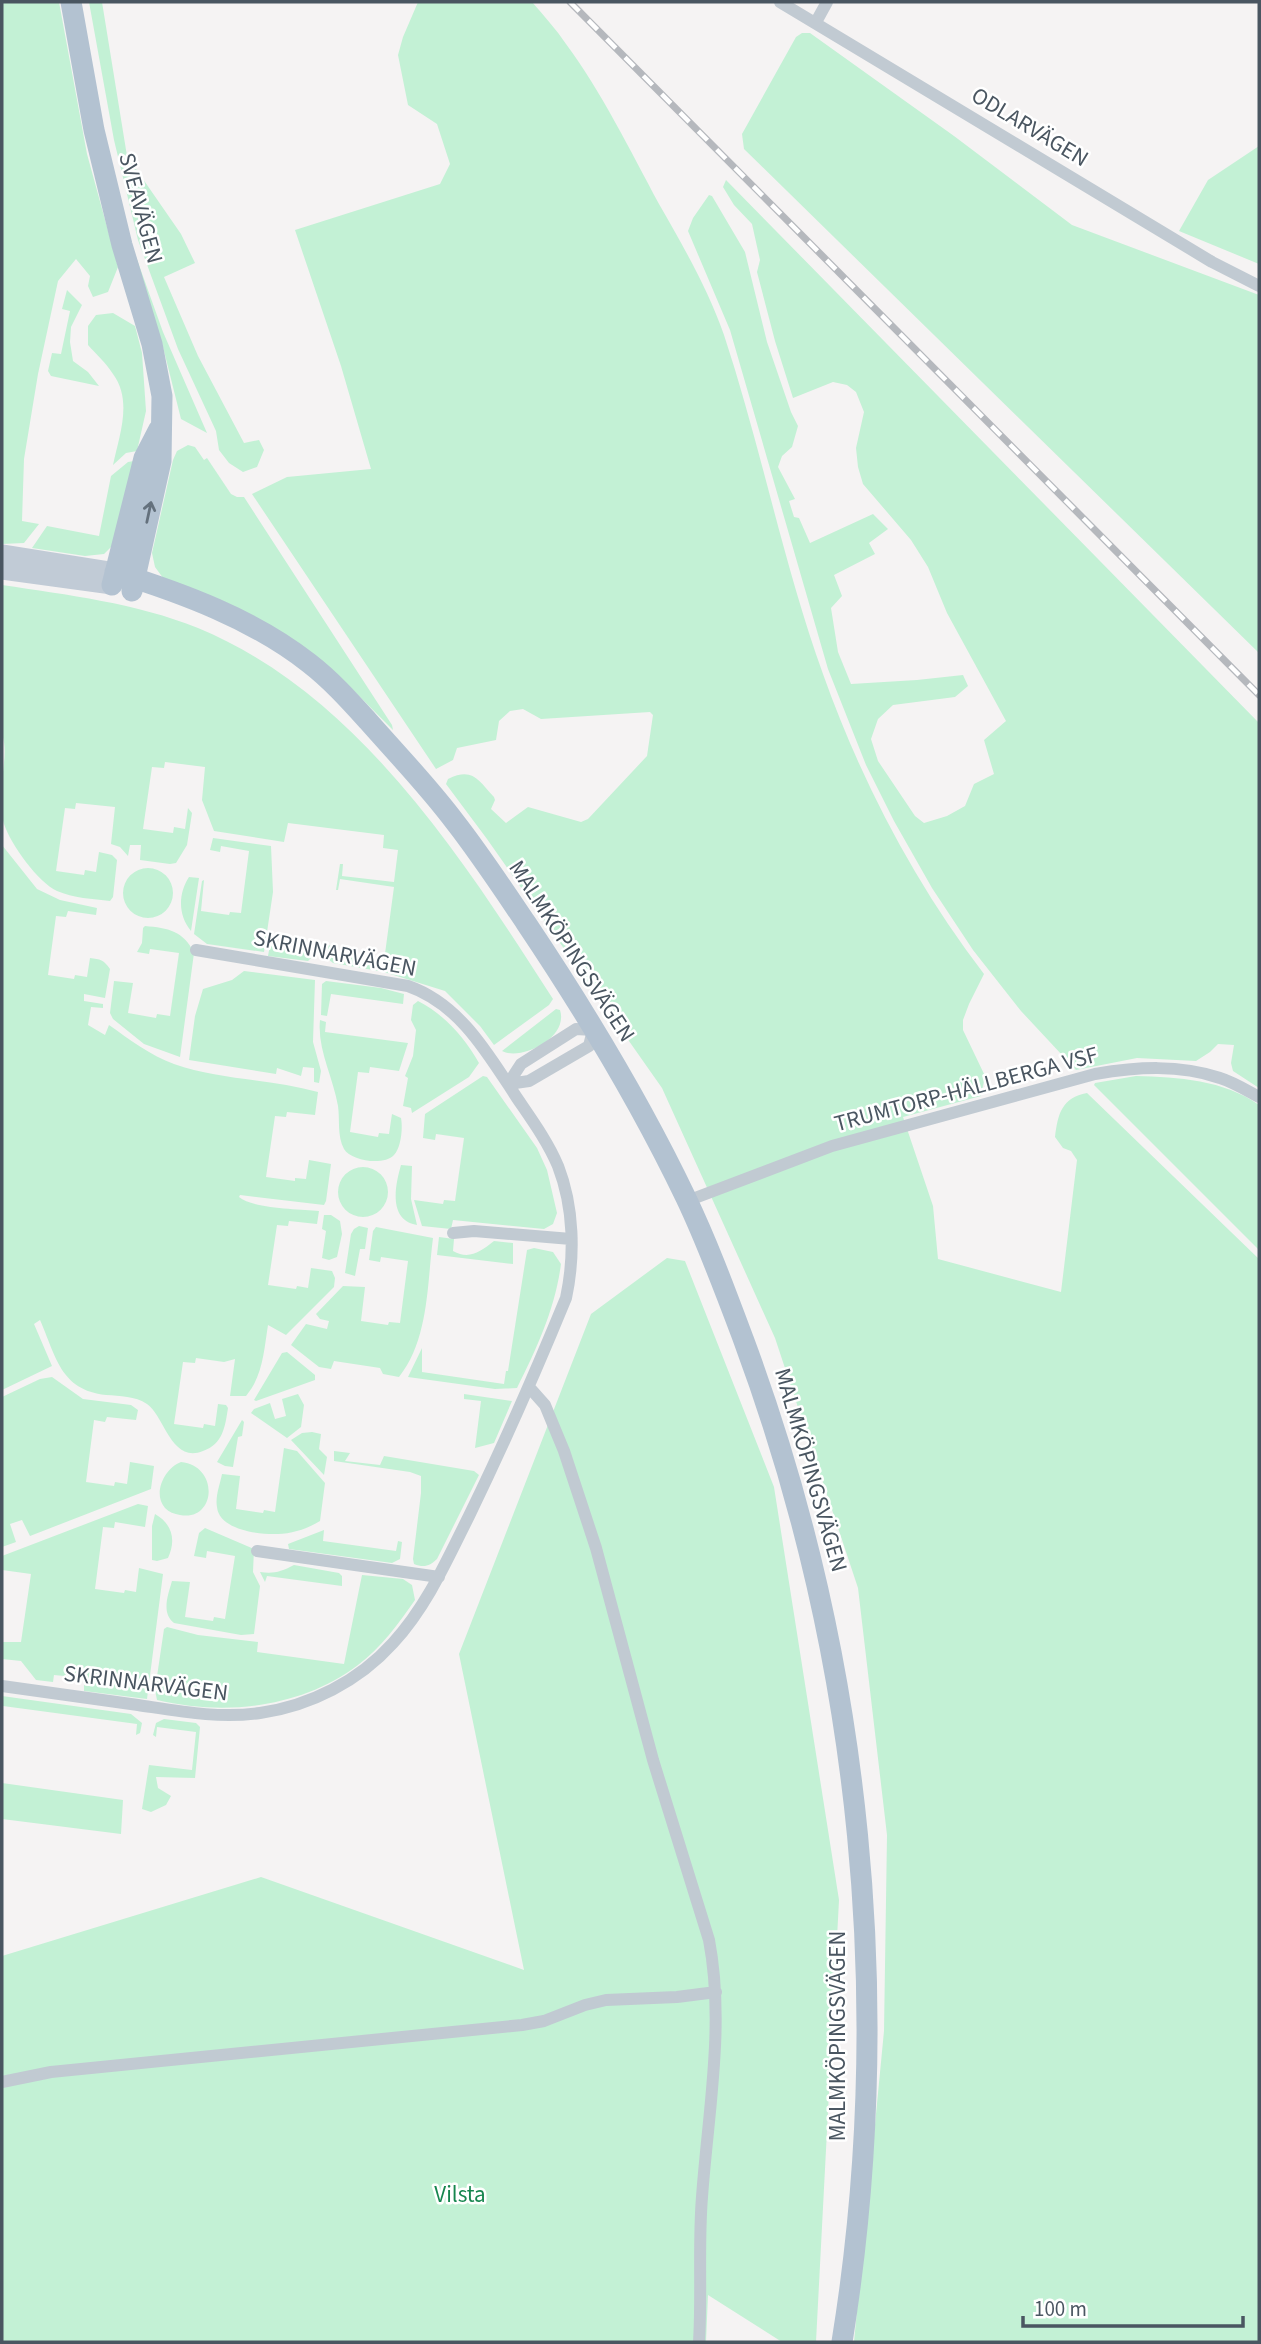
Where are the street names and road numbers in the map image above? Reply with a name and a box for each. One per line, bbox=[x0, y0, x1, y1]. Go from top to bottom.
street label: ODLARVÄGEN bbox=[965, 79, 1095, 175]
street label: SVEAVÄGEN bbox=[110, 149, 172, 267]
street label: MALMKÖPINGSVÄGEN bbox=[501, 854, 643, 1048]
street label: SKRINNARVÄGEN bbox=[251, 921, 419, 985]
street label: TRUMTORP-HÄLLBERGA VSF bbox=[831, 1038, 1101, 1140]
street label: MALMKÖPINGSVÄGEN bbox=[766, 1364, 856, 1576]
street label: SKRINNARVÄGEN bbox=[62, 1657, 230, 1709]
street label: MALMKÖPINGSVÄGEN bbox=[821, 1931, 854, 2141]

